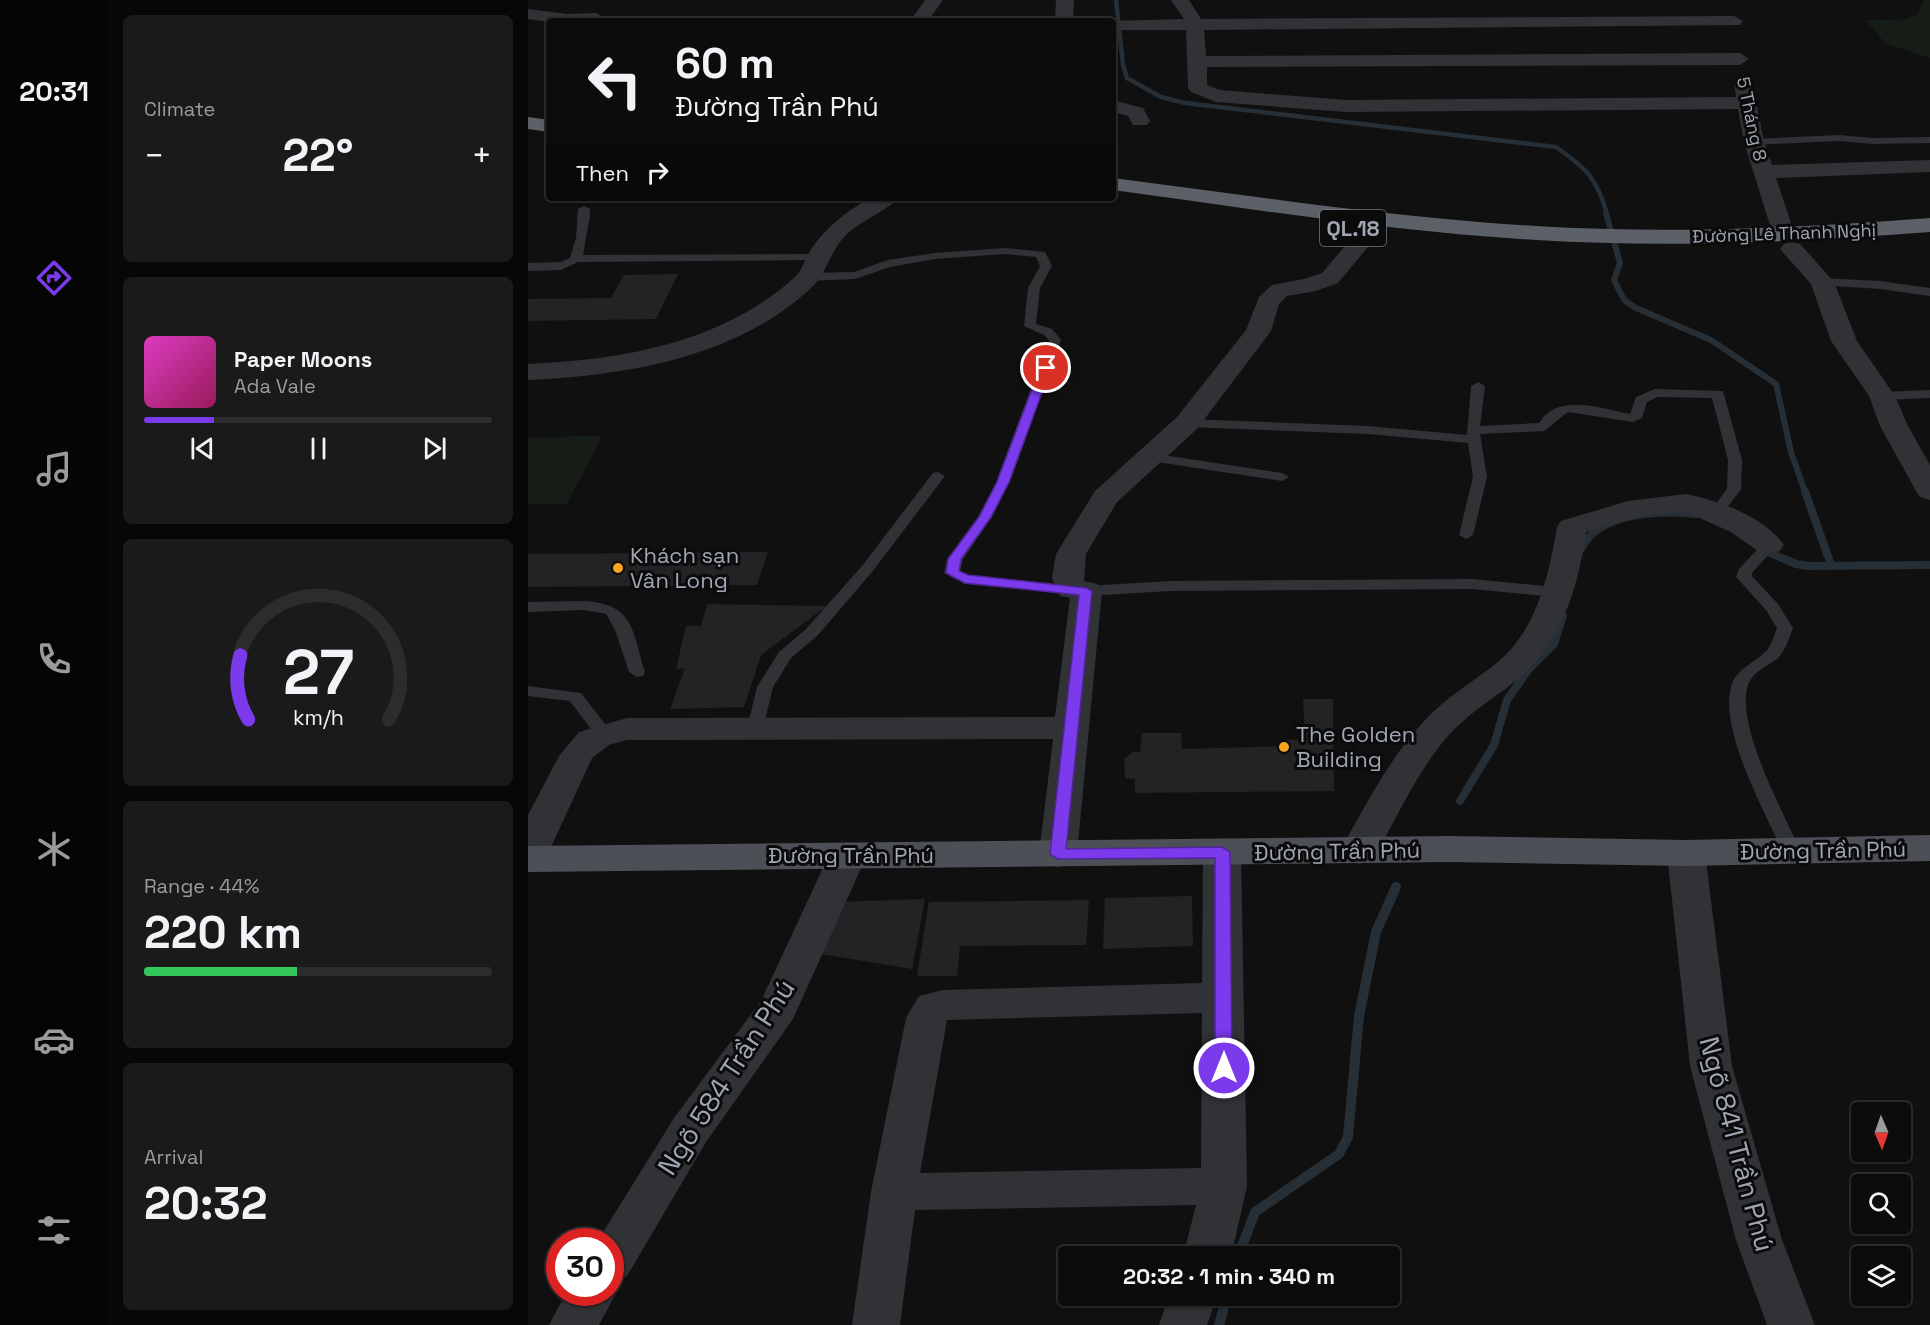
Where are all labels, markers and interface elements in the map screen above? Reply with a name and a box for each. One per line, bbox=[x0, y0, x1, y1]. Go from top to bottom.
text: 60 m bbox=[675, 37, 775, 90]
icon: left bbox=[576, 42, 654, 120]
text: 20:31 bbox=[19, 74, 89, 109]
street label: 5 Tháng 8 bbox=[1732, 75, 1772, 163]
text: Đường Trần Phú bbox=[675, 89, 879, 124]
text: Climate bbox=[144, 96, 215, 122]
text: 22° bbox=[282, 127, 354, 184]
text: − bbox=[144, 135, 164, 177]
text: + bbox=[472, 135, 492, 177]
icon: right bbox=[641, 156, 674, 189]
text: Then bbox=[576, 159, 629, 187]
road number: QL.18 bbox=[1320, 210, 1386, 246]
street label: Đường Lê Thanh Nghị bbox=[1692, 218, 1876, 248]
icon: directions bbox=[33, 257, 75, 299]
pin bbox=[1020, 342, 1071, 393]
text: Paper Moons bbox=[234, 345, 372, 373]
icon: arrive bbox=[1029, 351, 1062, 384]
text: Ada Vale bbox=[234, 373, 316, 399]
icon: previous bbox=[186, 432, 219, 465]
icon: pause bbox=[302, 432, 335, 465]
icon: next bbox=[418, 432, 451, 465]
icon: music bbox=[33, 448, 75, 490]
place label: Khách sạn Vân Long bbox=[630, 541, 739, 594]
marker: Khách sạn Vân Long bbox=[611, 561, 625, 575]
text: 27 bbox=[282, 633, 354, 712]
icon: phone bbox=[33, 638, 75, 680]
text: km/h bbox=[292, 704, 344, 731]
place label: The Golden Building bbox=[1296, 720, 1415, 773]
marker: The Golden Building bbox=[1277, 740, 1291, 754]
icon: climate bbox=[33, 828, 75, 870]
street label: Đường Trần Phú bbox=[1740, 835, 1906, 865]
street label: Đường Trần Phú bbox=[1254, 836, 1420, 866]
street label: Đường Trần Phú bbox=[768, 841, 934, 869]
text: Range · 44% bbox=[144, 873, 260, 899]
text: 220 km bbox=[144, 904, 302, 961]
street label: Ngõ 584 Trần Phú bbox=[650, 972, 802, 1182]
icon: car bbox=[33, 1019, 75, 1061]
street label: Ngõ 841 Trần Phú bbox=[1691, 1033, 1783, 1255]
position arrow bbox=[1192, 1036, 1256, 1100]
north arrow bbox=[1851, 1102, 1911, 1162]
map controls bbox=[1851, 1102, 1911, 1306]
text: Arrival bbox=[144, 1144, 203, 1170]
button: search bbox=[1851, 1174, 1911, 1234]
text: 20:32 bbox=[144, 1175, 267, 1232]
icon: filters bbox=[33, 1209, 75, 1251]
speed limit sign: 30 bbox=[546, 1228, 624, 1306]
button: layers bbox=[1851, 1246, 1911, 1306]
text: 20:32 · 1 min · 340 m bbox=[1123, 1262, 1335, 1290]

